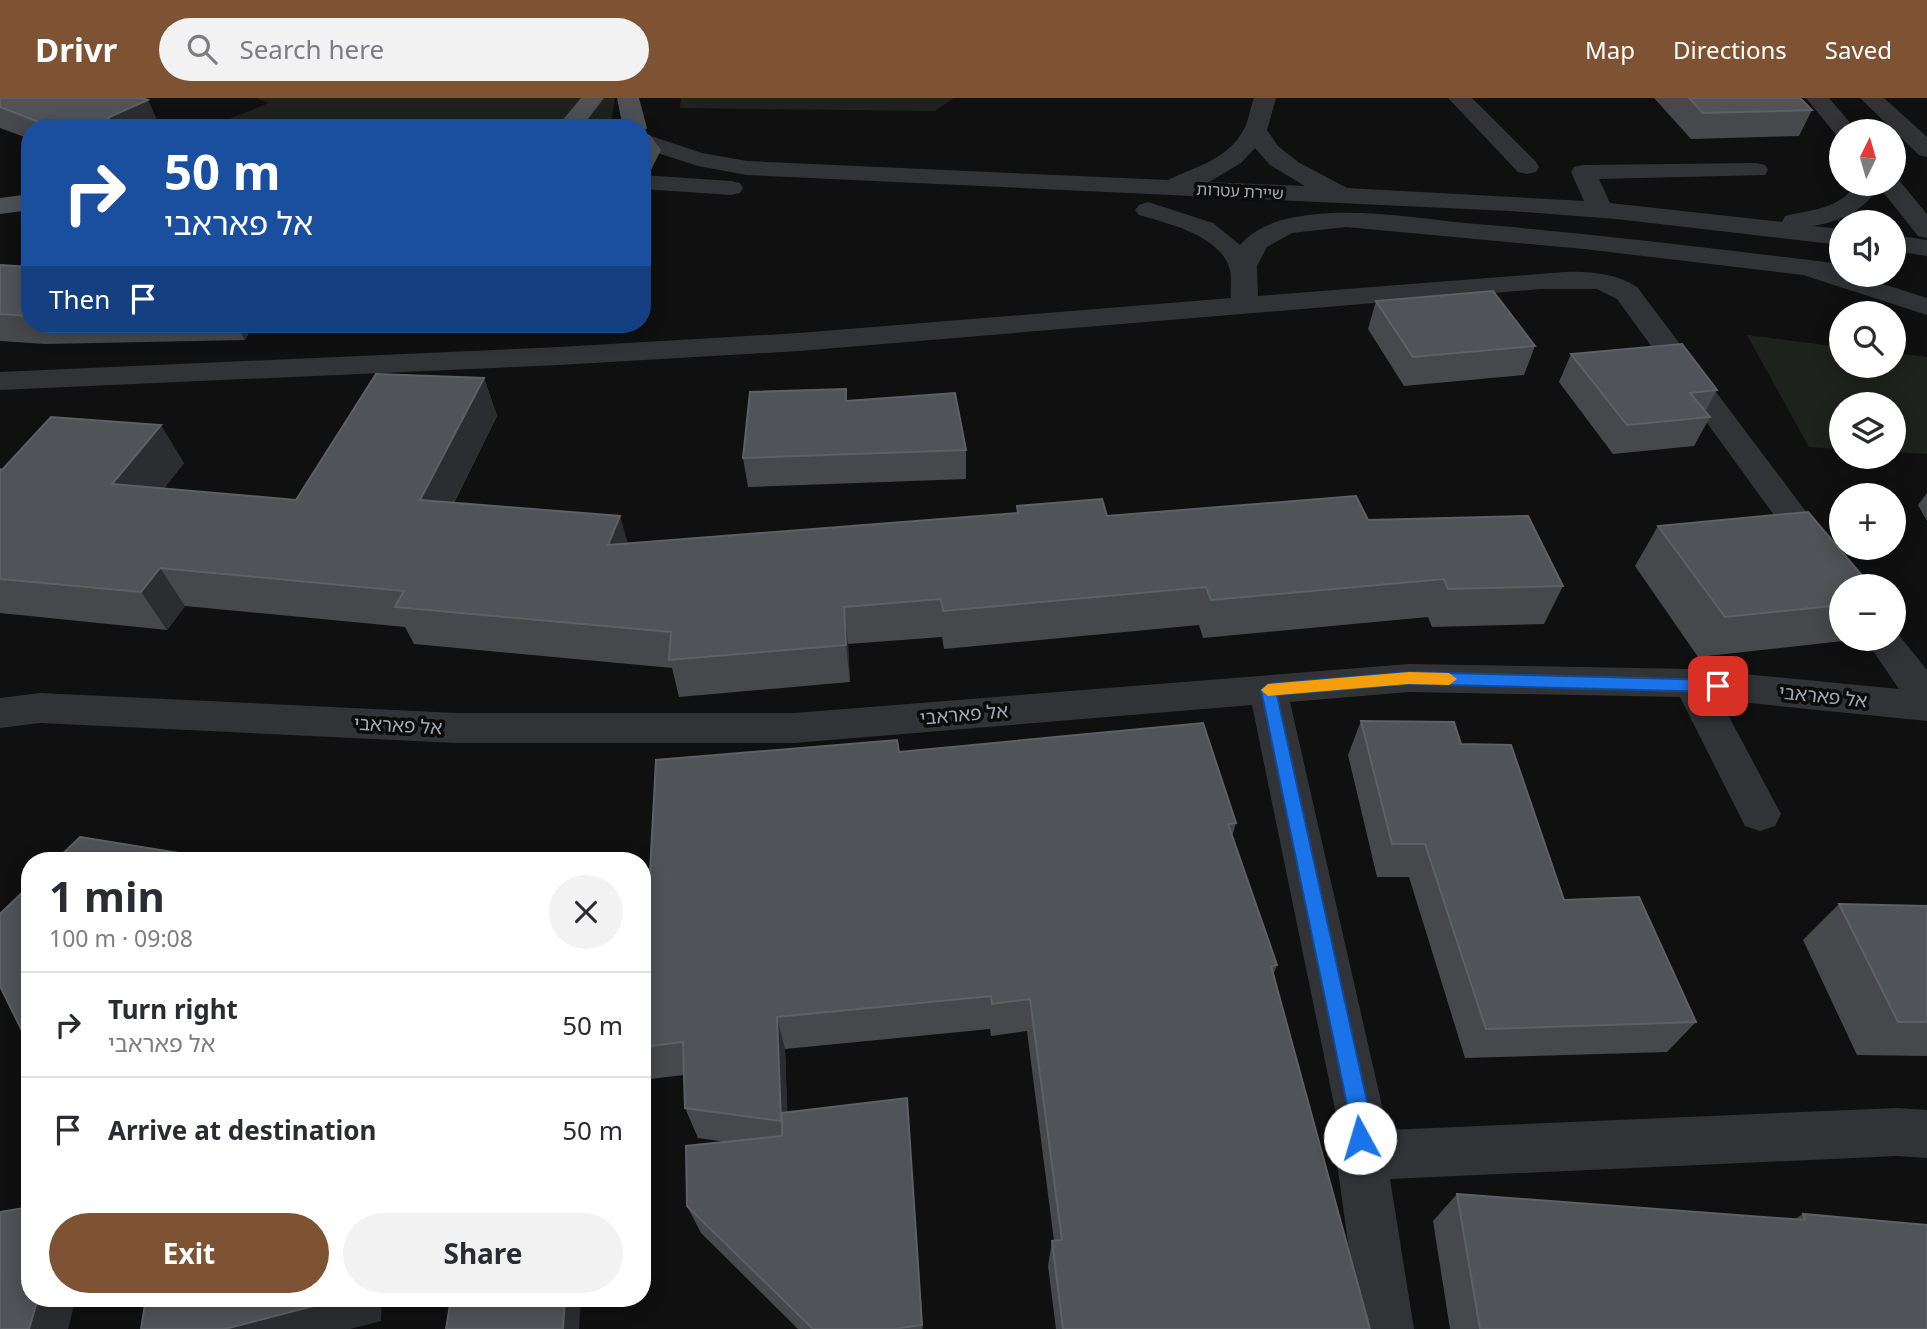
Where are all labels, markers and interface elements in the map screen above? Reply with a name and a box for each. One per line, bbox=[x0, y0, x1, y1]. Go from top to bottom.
search box bbox=[159, 18, 649, 81]
text: Drivr bbox=[35, 27, 117, 72]
icon: search bbox=[183, 30, 221, 68]
text: Search here bbox=[239, 31, 384, 67]
text: Map bbox=[1585, 33, 1635, 66]
text: Directions bbox=[1673, 33, 1787, 66]
text: Saved bbox=[1825, 33, 1892, 66]
north arrow bbox=[1829, 119, 1906, 196]
map controls bbox=[1829, 119, 1906, 651]
text: 50 m bbox=[164, 138, 281, 204]
icon: right bbox=[49, 147, 140, 238]
street label: שיירת עטרות bbox=[1196, 178, 1284, 204]
text: אל פאראבי bbox=[164, 201, 313, 244]
button: sound bbox=[1829, 210, 1906, 287]
icon: arrive bbox=[124, 280, 162, 318]
text: Then bbox=[49, 281, 110, 317]
button: search bbox=[1829, 301, 1906, 378]
button: layers bbox=[1829, 392, 1906, 469]
button: + bbox=[1829, 483, 1906, 560]
button: − bbox=[1829, 574, 1906, 651]
pin bbox=[1688, 656, 1748, 716]
icon: arrive bbox=[1699, 667, 1737, 705]
street label: אל פאראבי bbox=[1778, 678, 1868, 714]
street label: אל פאראבי bbox=[919, 697, 1009, 731]
street label: אל פאראבי bbox=[353, 710, 443, 740]
text: 1 min bbox=[49, 867, 165, 924]
button: close bbox=[549, 875, 623, 949]
text: 100 m · 09:08 bbox=[49, 922, 193, 954]
text: Turn right bbox=[108, 991, 238, 1027]
icon: right bbox=[49, 1006, 87, 1044]
text: 50 m bbox=[562, 1007, 623, 1043]
text: אל פאראבי bbox=[108, 1027, 215, 1059]
position arrow bbox=[1323, 1101, 1397, 1175]
icon: arrive bbox=[49, 1111, 87, 1149]
text: Arrive at destination bbox=[108, 1112, 377, 1148]
text: 50 m bbox=[562, 1112, 623, 1148]
button: Exit bbox=[49, 1213, 329, 1293]
button: Share bbox=[343, 1213, 623, 1293]

